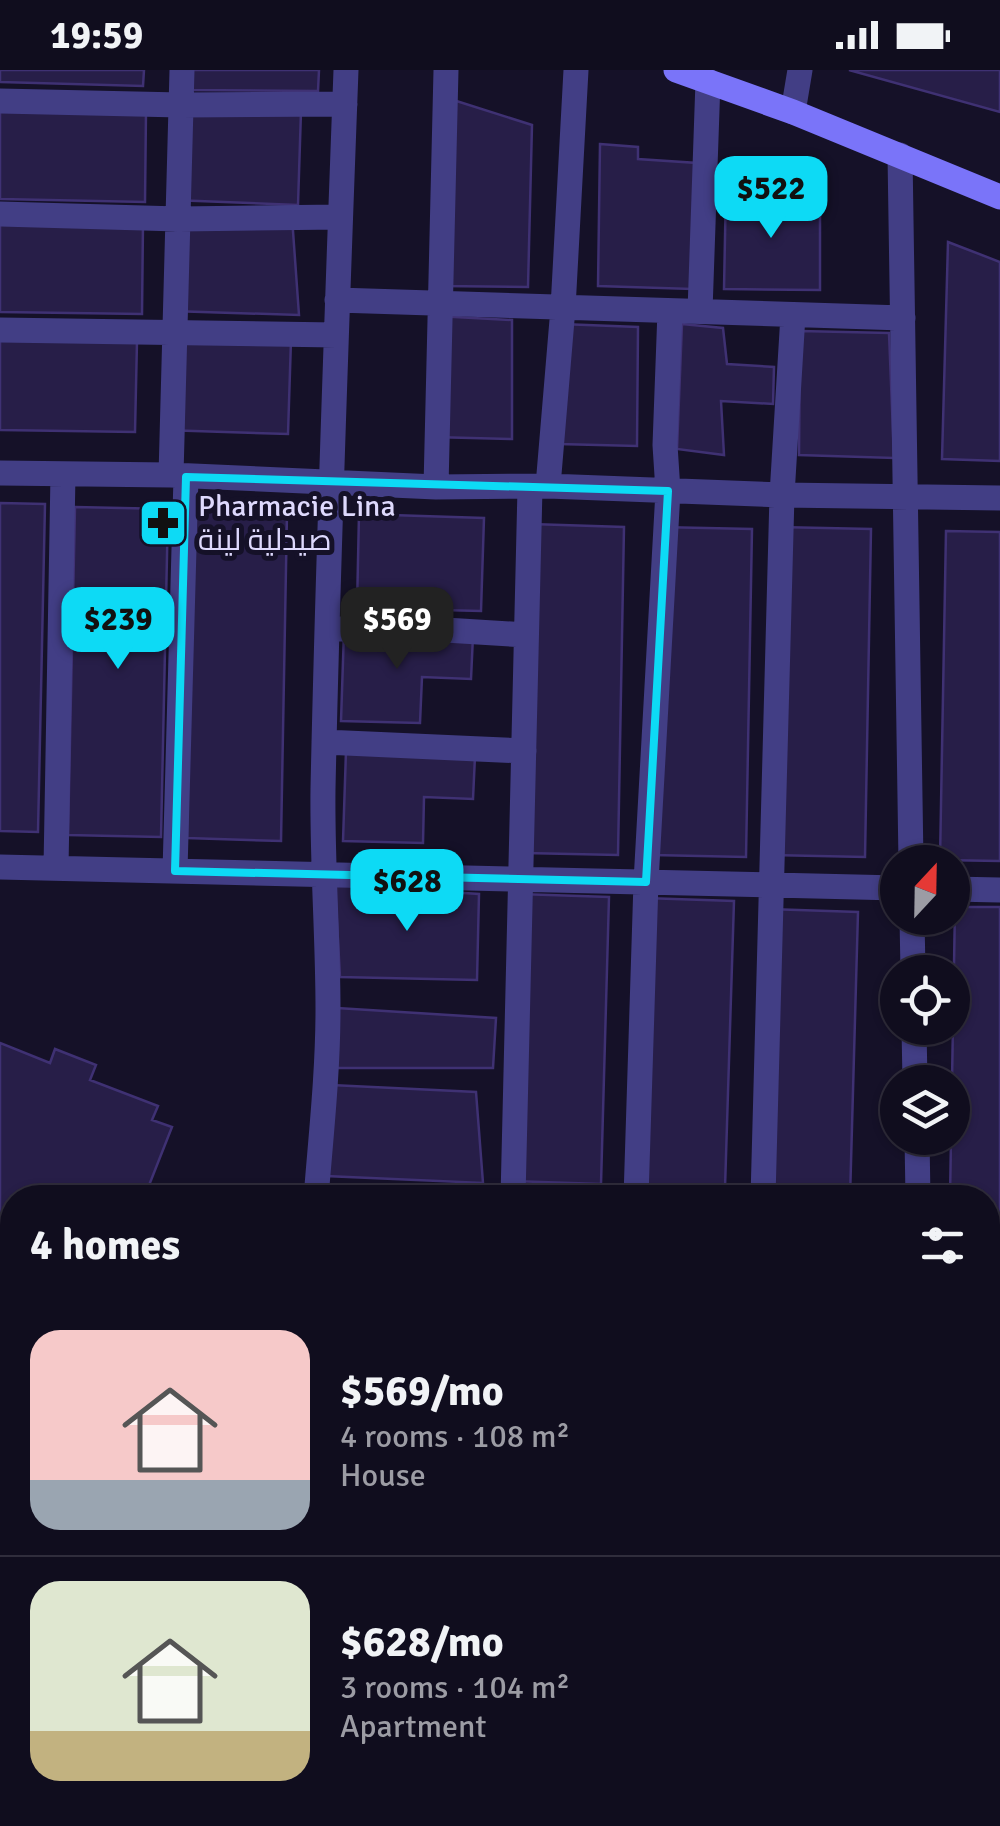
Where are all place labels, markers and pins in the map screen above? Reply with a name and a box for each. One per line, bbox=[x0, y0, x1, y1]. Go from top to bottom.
pin: $522 bbox=[712, 156, 830, 241]
place label: Pharmacie Lina صيدلية لينة bbox=[198, 488, 396, 559]
pharmacy icon: Pharmacie Lina صيدلية لينة bbox=[137, 497, 189, 549]
pin: $239 bbox=[59, 587, 177, 672]
pin: $569 bbox=[338, 587, 456, 672]
pin: $628 bbox=[348, 849, 466, 934]

